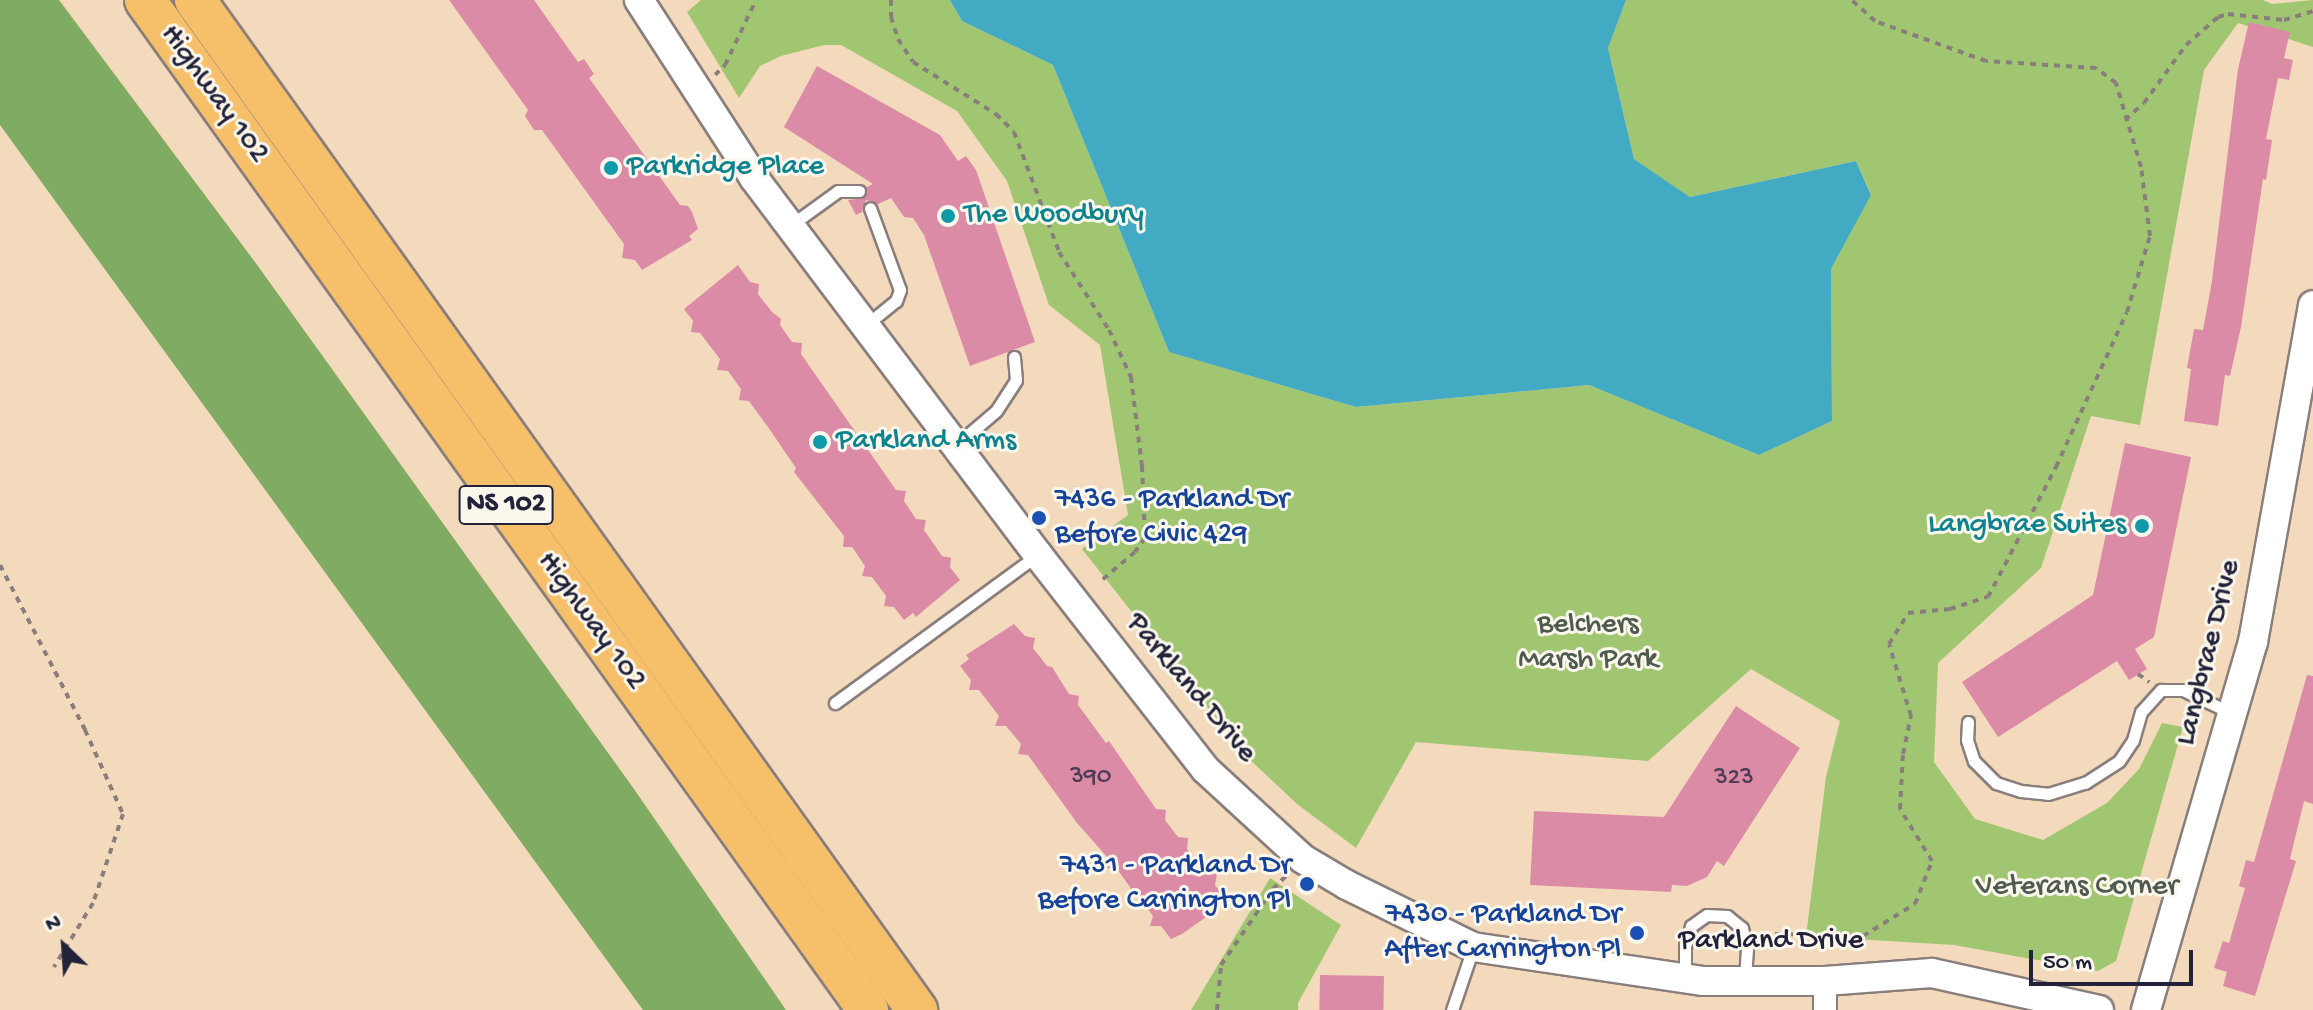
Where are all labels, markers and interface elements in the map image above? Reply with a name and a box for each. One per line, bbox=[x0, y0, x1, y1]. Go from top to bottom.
street label: Highway 102 bbox=[151, 19, 275, 171]
place label: Parkridge Place bbox=[627, 150, 824, 186]
marker: Parkridge Place bbox=[602, 159, 620, 177]
place label: The Woodbury bbox=[964, 198, 1144, 234]
marker: The Woodbury bbox=[939, 207, 957, 225]
place label: Parkland Arms bbox=[836, 424, 1016, 460]
marker: Parkland Arms bbox=[811, 433, 829, 451]
road number: NS 102 bbox=[458, 481, 554, 529]
place label: 7436 - Parkland Dr Before Civic 429 bbox=[1055, 483, 1289, 554]
place label: Langbrae Suites bbox=[1928, 508, 2126, 544]
marker: 7436 - Parkland Dr Before Civic 429 bbox=[1030, 509, 1048, 527]
marker: Langbrae Suites bbox=[2133, 517, 2151, 535]
street label: Highway 102 bbox=[528, 546, 652, 698]
street label: Langbrae Drive bbox=[2170, 556, 2250, 750]
street label: Parkland Drive bbox=[1117, 607, 1263, 771]
park label: Belchers Marsh Park bbox=[1518, 608, 1658, 678]
house number: 390 bbox=[1070, 762, 1112, 794]
house number: 323 bbox=[1714, 763, 1754, 795]
place label: 7431 - Parkland Dr Before Carrington Pl bbox=[1038, 849, 1291, 920]
park label: Veterans Corner bbox=[1976, 870, 2178, 906]
marker: 7431 - Parkland Dr Before Carrington Pl bbox=[1298, 875, 1316, 893]
place label: 7430 - Parkland Dr After Carrington Pl bbox=[1384, 898, 1621, 968]
north arrow bbox=[24, 906, 104, 986]
text: N bbox=[42, 909, 66, 939]
marker: 7430 - Parkland Dr After Carrington Pl bbox=[1628, 924, 1646, 942]
street label: Parkland Drive bbox=[1679, 924, 1863, 960]
scale bar bbox=[2033, 934, 2197, 984]
text: 50 m bbox=[2043, 949, 2092, 978]

